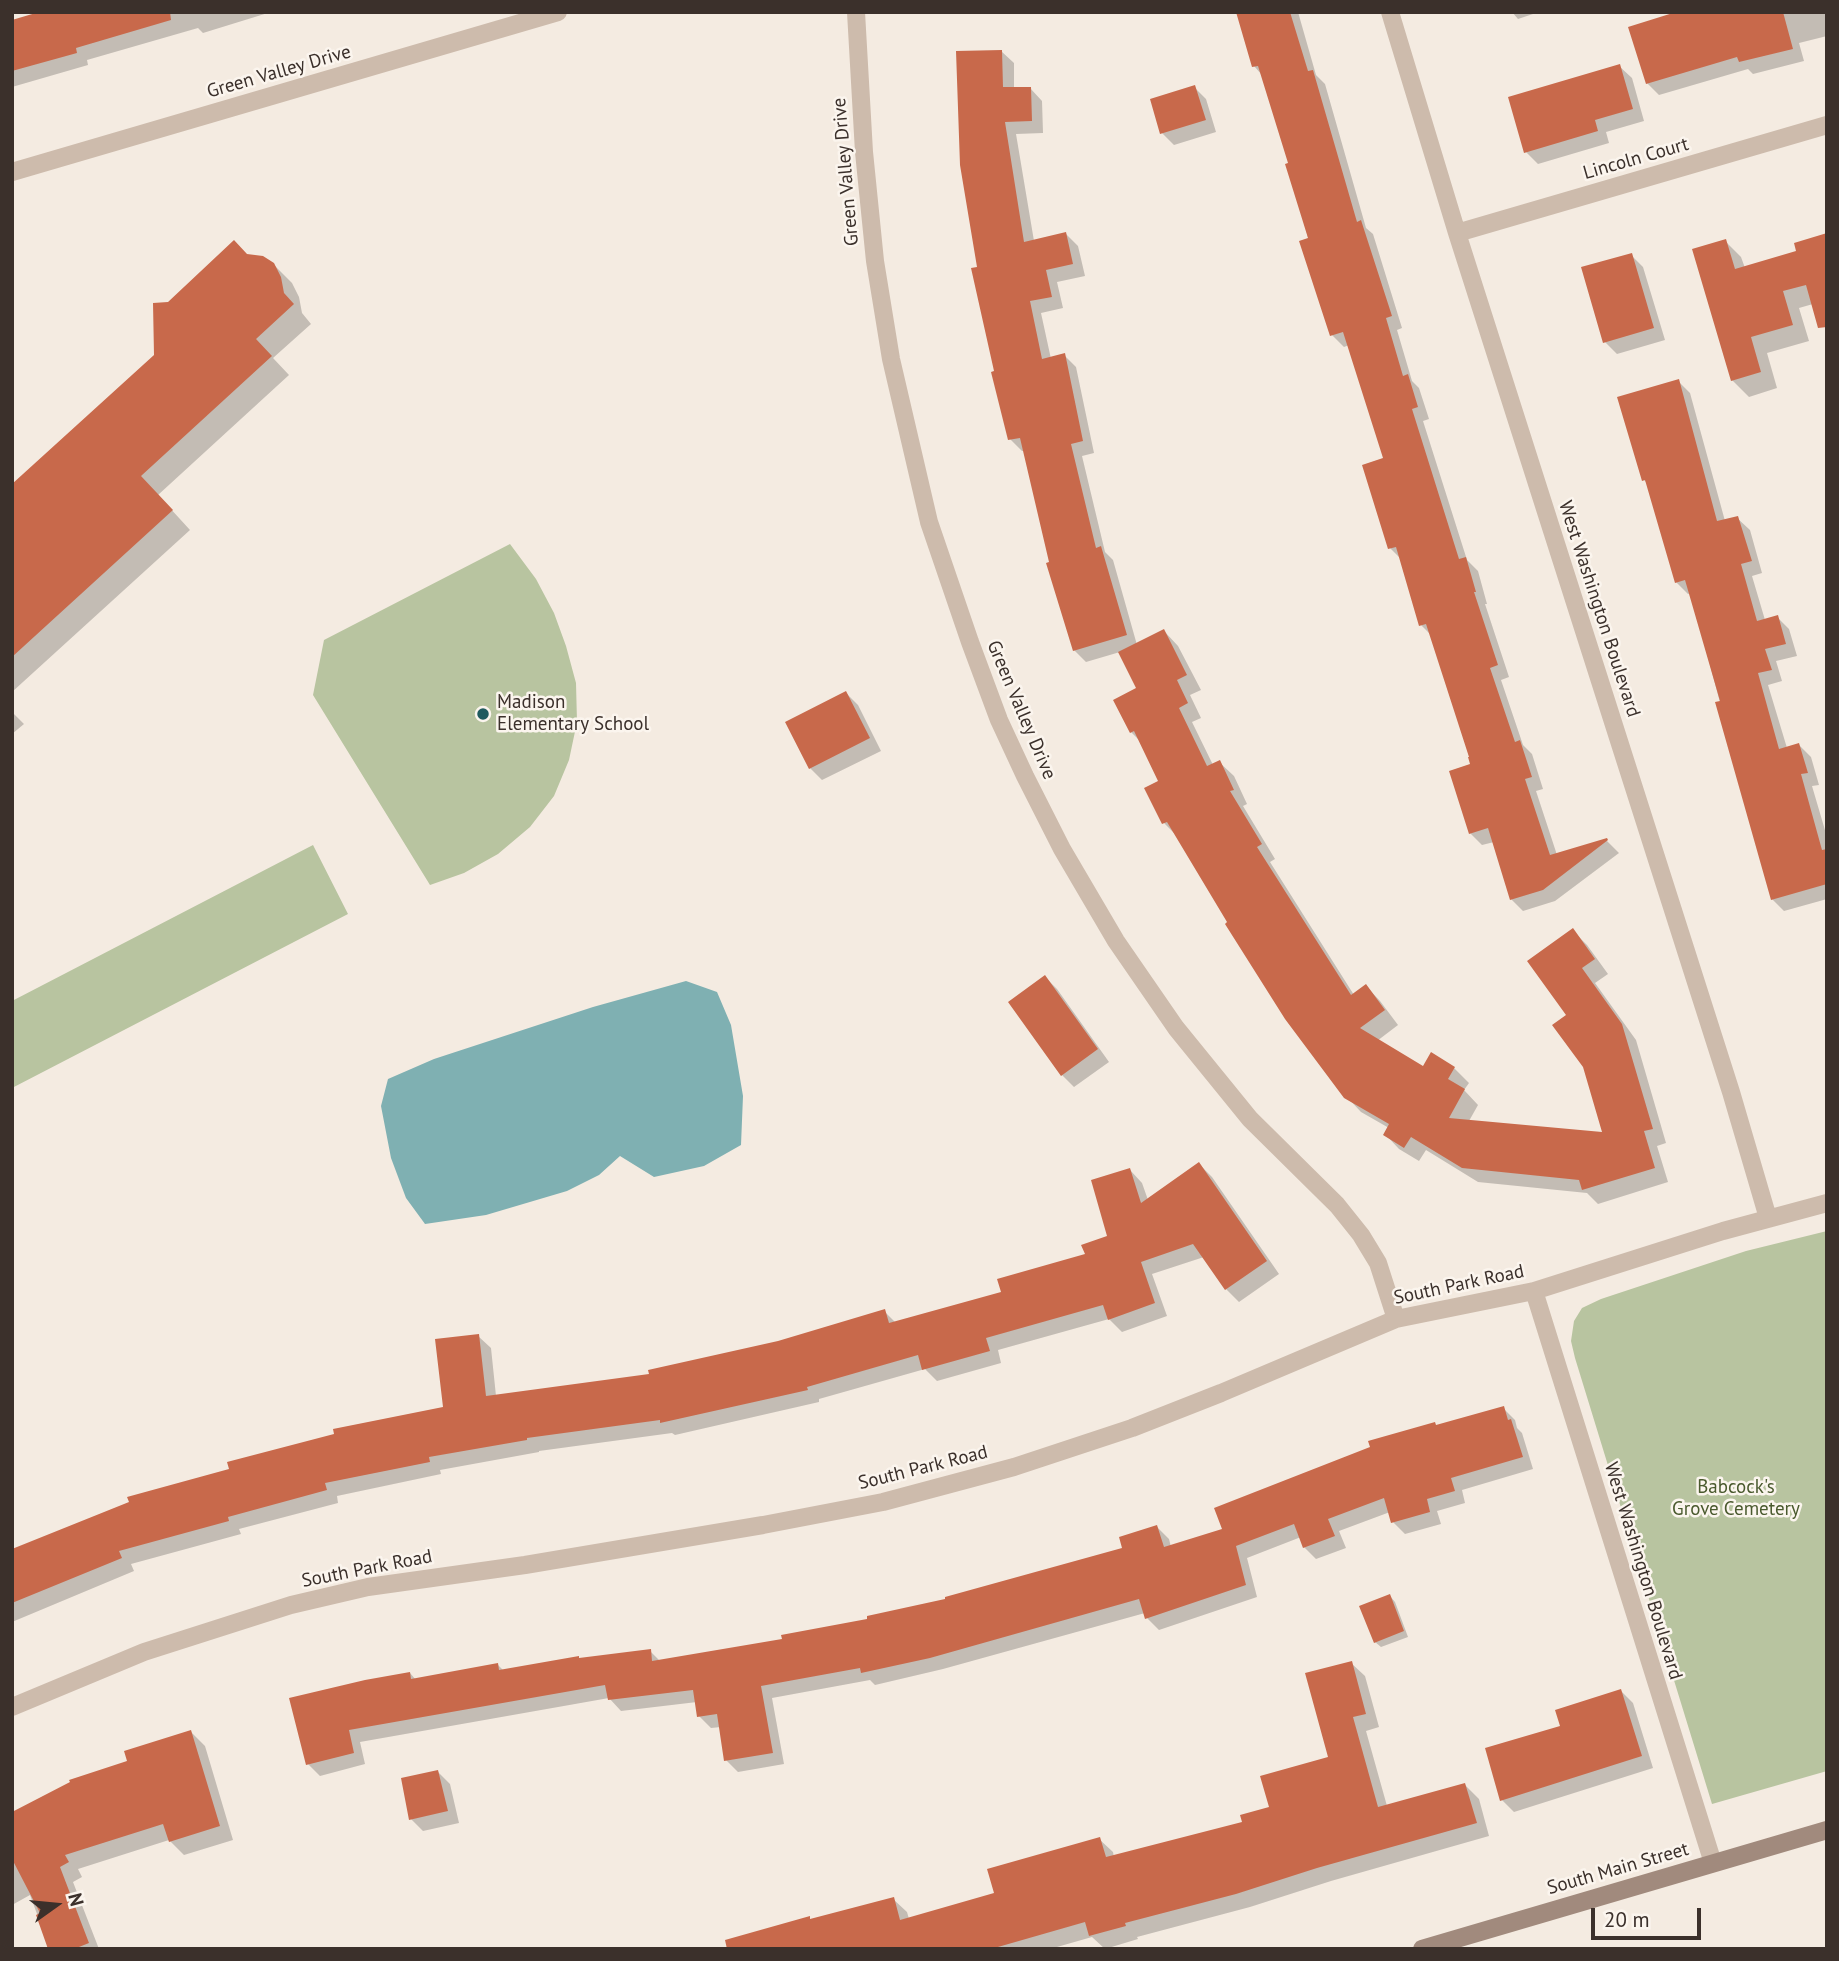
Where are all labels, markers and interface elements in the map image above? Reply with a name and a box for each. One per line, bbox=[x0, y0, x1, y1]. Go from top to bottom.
street label: Green Valley Drive bbox=[204, 41, 354, 103]
street label: Green Valley Drive bbox=[828, 97, 864, 247]
street label: Lincoln Court bbox=[1581, 133, 1691, 185]
street label: West Washington Boulevard bbox=[1553, 498, 1645, 720]
street label: Green Valley Drive bbox=[981, 637, 1061, 783]
place label: Madison Elementary School bbox=[497, 692, 649, 736]
marker: Madison Elementary School bbox=[475, 706, 491, 722]
street label: South Park Road bbox=[1392, 1260, 1526, 1310]
street label: South Park Road bbox=[856, 1441, 990, 1495]
street label: West Washington Boulevard bbox=[1599, 1460, 1687, 1682]
park label: Babcock's Grove Cemetery bbox=[1672, 1477, 1800, 1521]
street label: South Park Road bbox=[300, 1545, 434, 1593]
street label: South Main Street bbox=[1545, 1838, 1691, 1900]
north arrow bbox=[21, 1870, 91, 1940]
text: N bbox=[63, 1890, 89, 1909]
scale bar bbox=[1594, 1895, 1704, 1939]
text: 20 m bbox=[1604, 1906, 1650, 1933]

